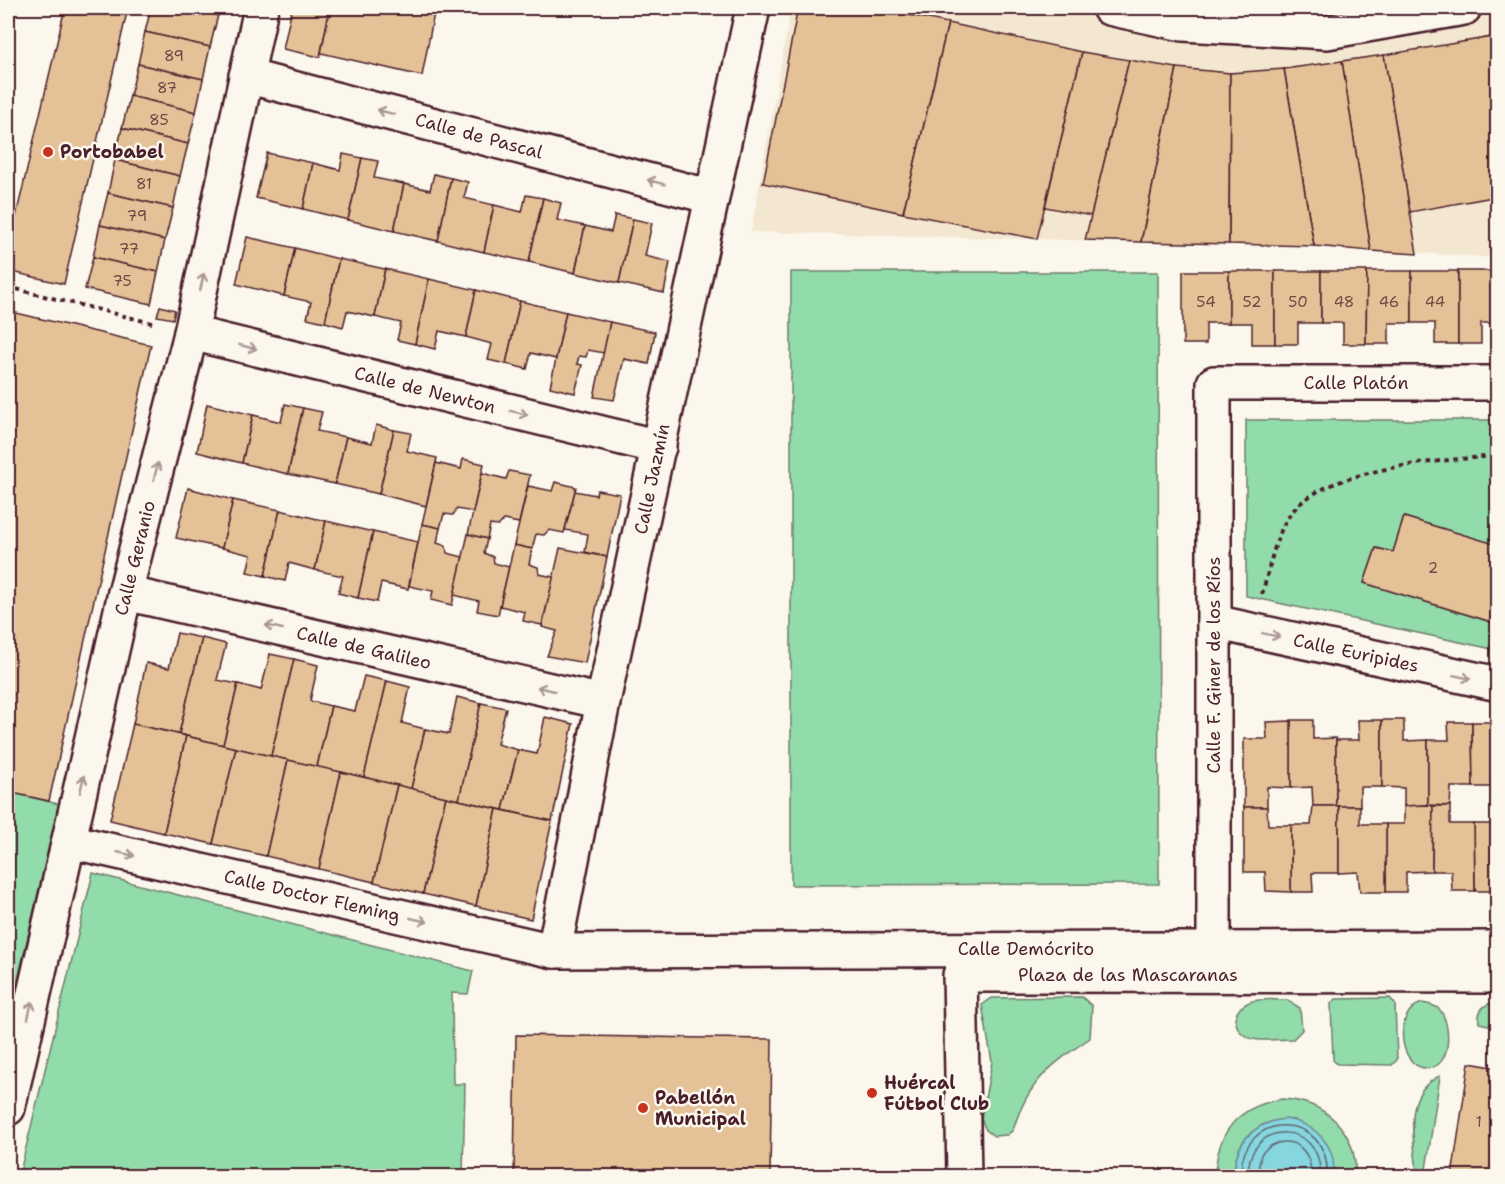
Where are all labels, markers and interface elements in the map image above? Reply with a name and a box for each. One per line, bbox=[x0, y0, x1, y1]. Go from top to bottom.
house number: 89 bbox=[164, 46, 184, 66]
house number: 87 bbox=[157, 78, 177, 98]
one-way arrow bbox=[376, 106, 395, 117]
street label: Calle de Pascal bbox=[413, 107, 546, 165]
house number: 85 bbox=[149, 110, 169, 130]
place label: Portobabel bbox=[60, 140, 164, 164]
marker: Portobabel bbox=[41, 145, 55, 159]
house number: 81 bbox=[136, 174, 152, 194]
one-way arrow bbox=[647, 176, 666, 188]
house number: 79 bbox=[127, 206, 147, 226]
house number: 77 bbox=[119, 239, 139, 259]
house number: 75 bbox=[112, 271, 132, 291]
one-way arrow bbox=[197, 272, 208, 292]
house number: 54 bbox=[1196, 292, 1216, 312]
house number: 52 bbox=[1243, 292, 1261, 312]
house number: 50 bbox=[1288, 292, 1308, 312]
house number: 48 bbox=[1334, 292, 1354, 312]
house number: 46 bbox=[1379, 292, 1399, 312]
house number: 44 bbox=[1425, 292, 1445, 312]
one-way arrow bbox=[238, 341, 257, 353]
street label: Calle de Newton bbox=[352, 361, 498, 419]
street label: Calle Platón bbox=[1304, 371, 1408, 395]
one-way arrow bbox=[509, 408, 528, 420]
street label: Calle Jazmín bbox=[629, 422, 675, 536]
one-way arrow bbox=[151, 462, 162, 481]
street label: Calle Geranio bbox=[109, 498, 161, 618]
street label: Calle F. Giner de los Ríos bbox=[1202, 557, 1226, 773]
house number: 2 bbox=[1428, 558, 1438, 578]
one-way arrow bbox=[265, 621, 284, 632]
street label: Calle de Galileo bbox=[294, 621, 434, 675]
street label: Calle Euripides bbox=[1291, 628, 1421, 678]
one-way arrow bbox=[1261, 630, 1280, 641]
one-way arrow bbox=[1452, 671, 1471, 683]
one-way arrow bbox=[536, 683, 555, 695]
one-way arrow bbox=[77, 774, 88, 794]
one-way arrow bbox=[116, 849, 136, 860]
street label: Calle Doctor Fleming bbox=[222, 864, 402, 928]
one-way arrow bbox=[409, 915, 428, 927]
street label: Calle Demócrito bbox=[958, 937, 1094, 961]
street label: Plaza de las Mascaranas bbox=[1018, 963, 1238, 987]
one-way arrow bbox=[25, 1000, 37, 1019]
place label: Huércal Fútbol Club bbox=[884, 1071, 989, 1116]
place label: Pabellón Municipal bbox=[655, 1086, 746, 1131]
marker: Huércal Fútbol Club bbox=[865, 1086, 879, 1100]
marker: Pabellón Municipal bbox=[636, 1101, 650, 1115]
house number: 1 bbox=[1476, 1112, 1482, 1132]

